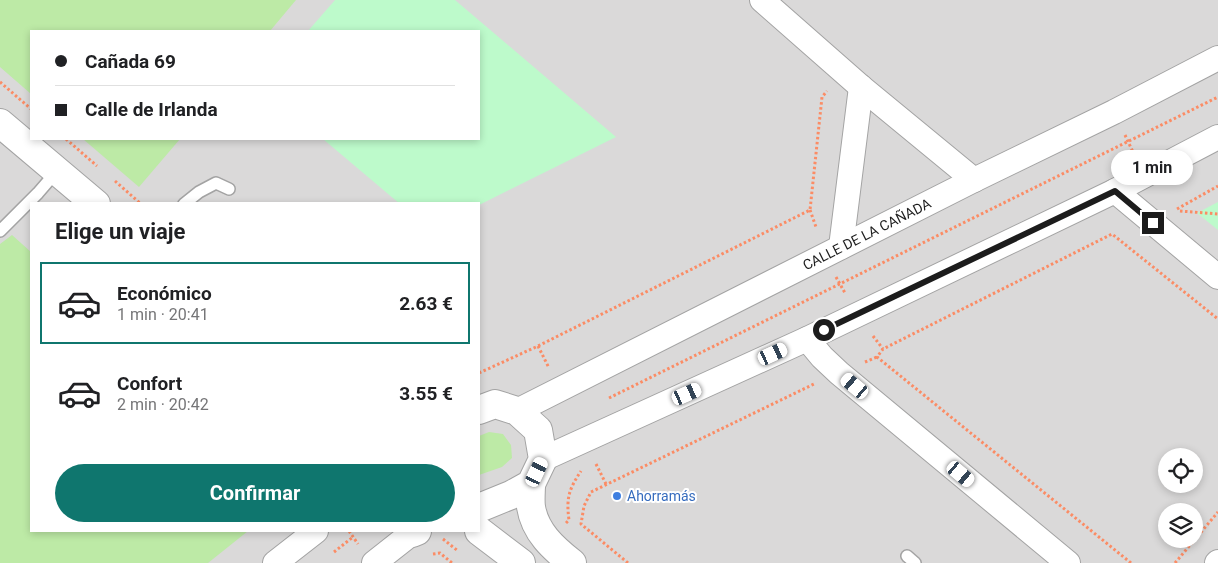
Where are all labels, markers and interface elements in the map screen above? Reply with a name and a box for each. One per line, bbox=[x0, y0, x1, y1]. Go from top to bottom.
text: Cañada 69 bbox=[85, 50, 176, 73]
text: Calle de Irlanda bbox=[85, 98, 218, 121]
callout: 1 min bbox=[1112, 150, 1194, 186]
text: 1 min bbox=[1132, 158, 1172, 177]
street label: CALLE DE LA CAÑADA bbox=[800, 195, 934, 273]
route end bbox=[1142, 212, 1164, 234]
text: Elige un viaje bbox=[55, 219, 185, 244]
icon: car bbox=[57, 281, 102, 326]
text: Económico bbox=[117, 282, 212, 305]
text: 2.63 € bbox=[399, 292, 453, 315]
text: 1 min · 20:41 bbox=[117, 305, 209, 324]
route start bbox=[813, 319, 835, 341]
car bbox=[756, 341, 789, 367]
icon: car bbox=[57, 371, 102, 416]
car bbox=[838, 371, 871, 401]
text: Confort bbox=[117, 372, 182, 395]
car bbox=[670, 381, 703, 407]
text: 3.55 € bbox=[399, 382, 453, 405]
text: 2 min · 20:42 bbox=[117, 395, 209, 414]
map controls bbox=[1158, 448, 1203, 548]
button: locate bbox=[1158, 448, 1203, 493]
car bbox=[523, 455, 550, 489]
car bbox=[944, 459, 977, 489]
button: Confirmar bbox=[55, 464, 455, 522]
place label: Ahorramás bbox=[627, 488, 696, 504]
marker: Ahorramás bbox=[611, 490, 623, 502]
button: layers bbox=[1158, 503, 1203, 548]

